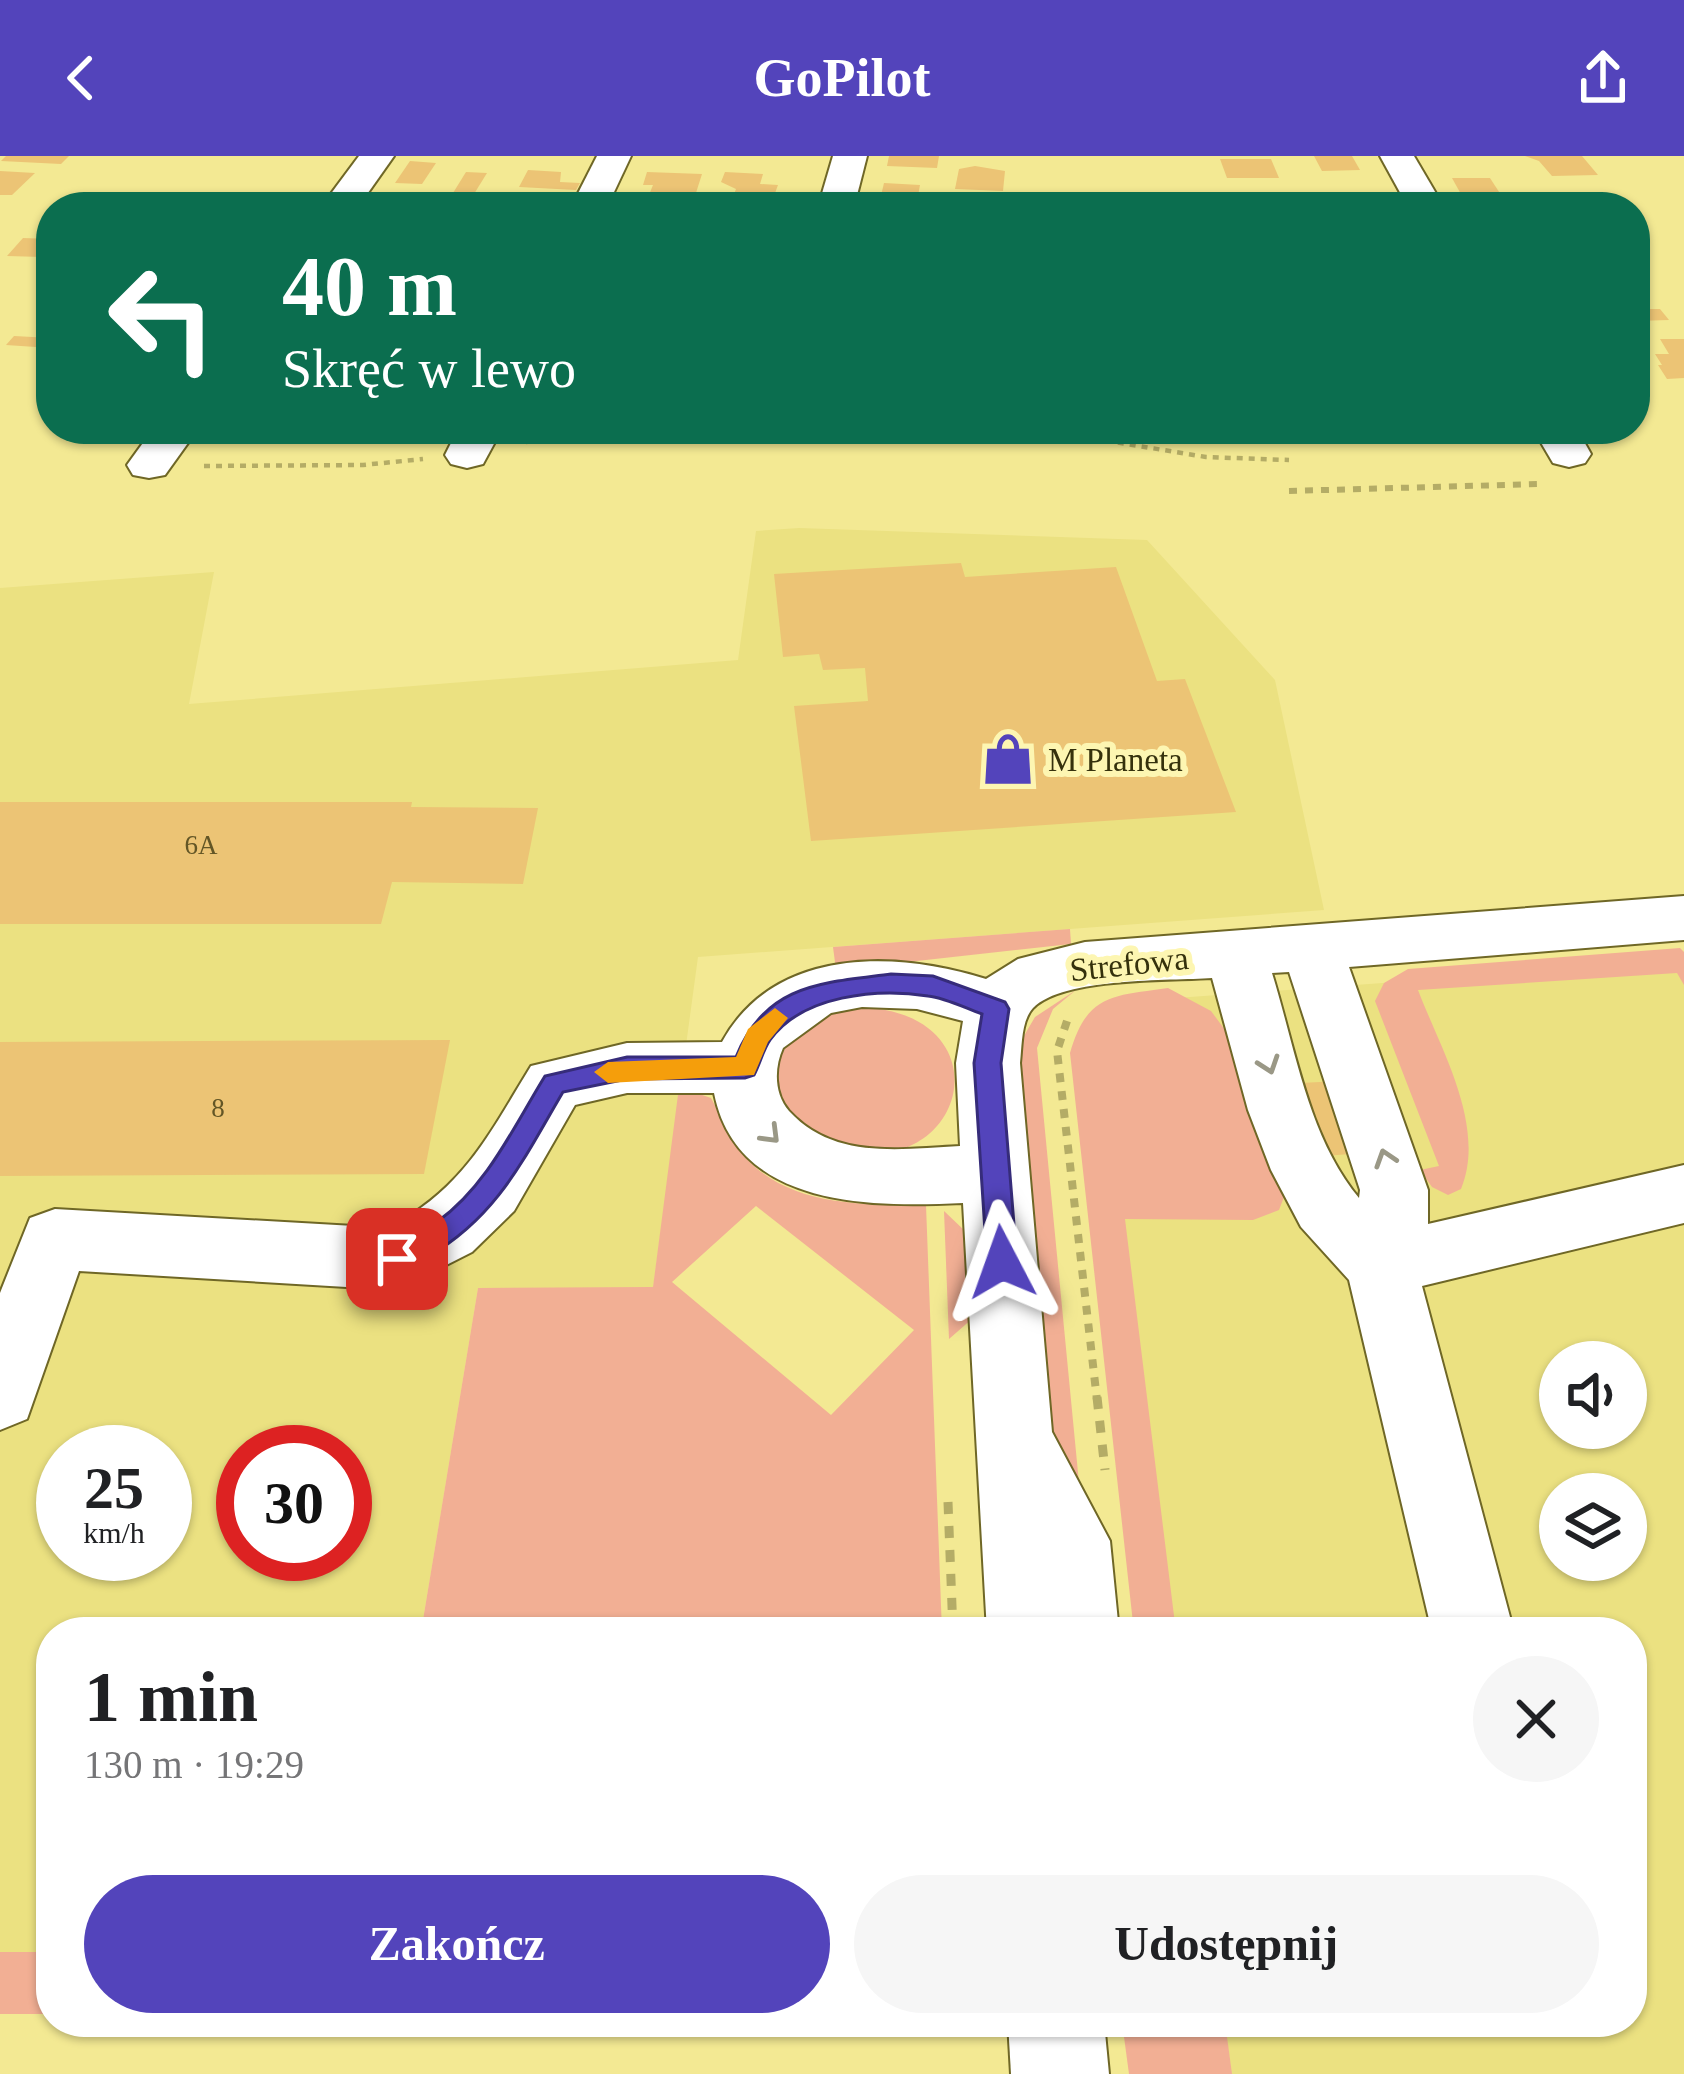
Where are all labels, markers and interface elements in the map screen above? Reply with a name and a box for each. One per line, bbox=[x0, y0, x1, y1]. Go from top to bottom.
icon: back bbox=[48, 45, 114, 111]
icon: share bbox=[1570, 45, 1636, 111]
text: GoPilot bbox=[754, 48, 930, 108]
icon: left bbox=[84, 240, 240, 396]
text: 40 m bbox=[282, 240, 457, 333]
text: Skręć w lewo bbox=[282, 339, 576, 399]
shop icon: M Planeta bbox=[979, 730, 1037, 788]
place label: M Planeta bbox=[1048, 742, 1183, 778]
house number: 6A bbox=[185, 830, 218, 860]
street label: Strefowa bbox=[1068, 940, 1191, 988]
one-way arrow bbox=[1254, 1054, 1279, 1075]
house number: 8 bbox=[211, 1093, 225, 1123]
one-way arrow bbox=[756, 1120, 778, 1142]
one-way arrow bbox=[1374, 1148, 1399, 1169]
position arrow bbox=[939, 1199, 1065, 1325]
pin bbox=[346, 1208, 448, 1310]
icon: arrive bbox=[364, 1226, 430, 1292]
map controls bbox=[1539, 1341, 1647, 1581]
button: sound bbox=[1539, 1341, 1647, 1449]
speed limit sign: 30 bbox=[216, 1425, 372, 1581]
text: 25 bbox=[84, 1455, 144, 1521]
button: layers bbox=[1539, 1473, 1647, 1581]
text: km/h bbox=[83, 1516, 145, 1549]
button: close bbox=[1473, 1656, 1599, 1782]
text: 1 min bbox=[84, 1657, 258, 1737]
text: 130 m · 19:29 bbox=[84, 1743, 304, 1786]
button: Zakończ bbox=[84, 1875, 830, 2013]
button: Udostępnij bbox=[854, 1875, 1599, 2013]

